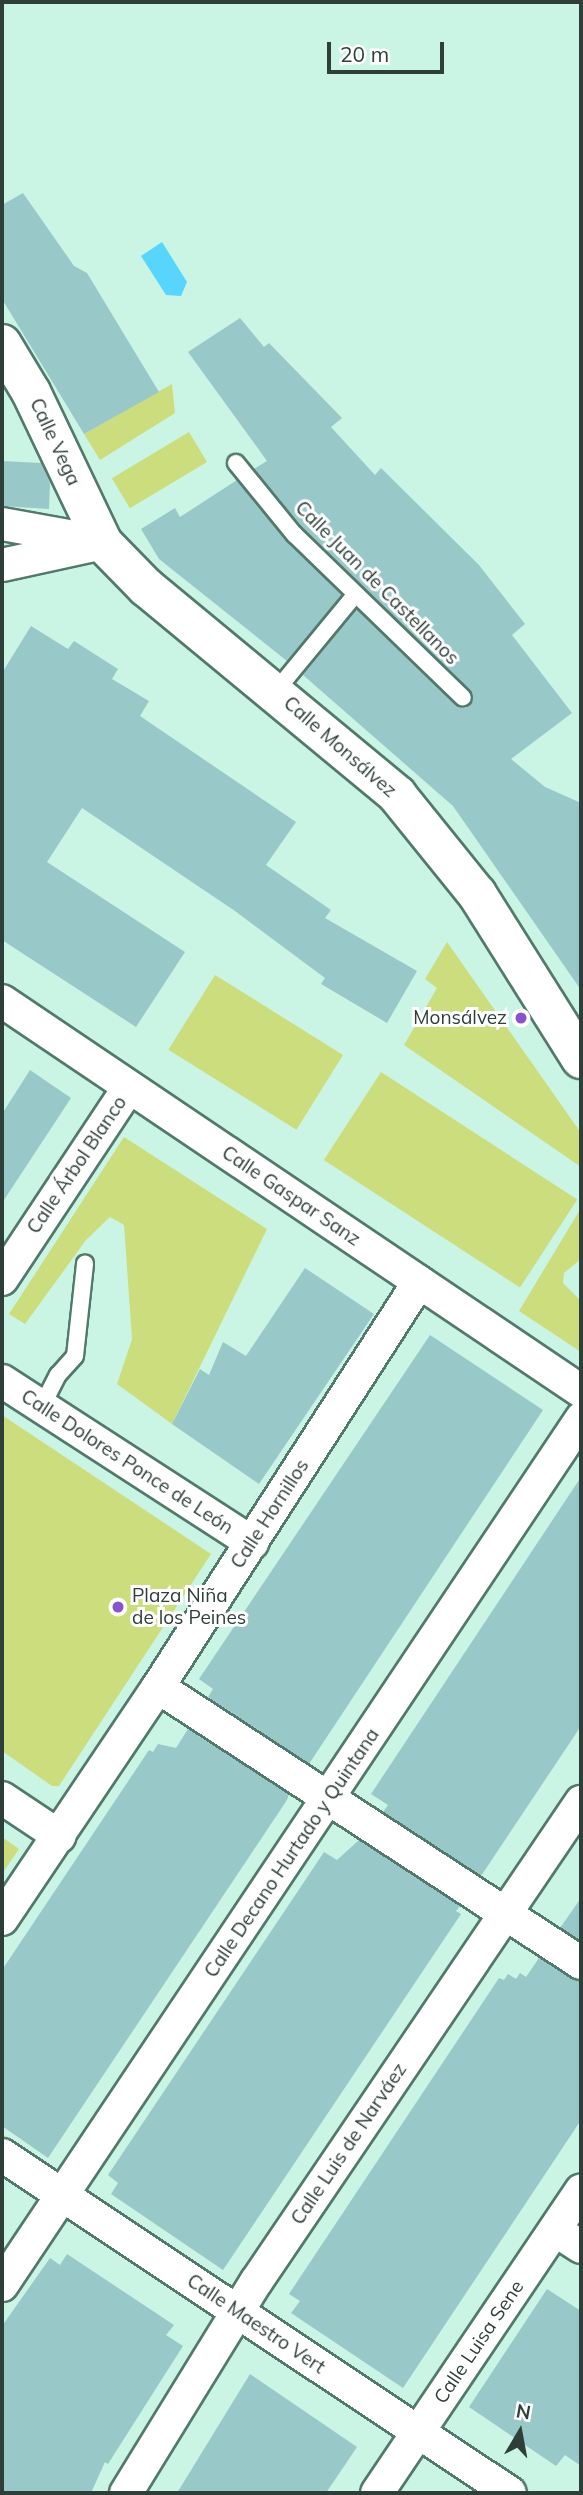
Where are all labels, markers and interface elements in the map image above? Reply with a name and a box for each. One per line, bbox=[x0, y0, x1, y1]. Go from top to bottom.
scale bar bbox=[331, 28, 448, 72]
text: 20 m bbox=[340, 41, 389, 67]
street label: Calle Vega bbox=[25, 395, 85, 489]
street label: Calle Juan de Castellanos bbox=[290, 496, 464, 670]
street label: Calle Monsálvez bbox=[279, 692, 401, 802]
place label: Monsálvez bbox=[413, 1007, 507, 1029]
marker: Monsálvez bbox=[513, 1010, 529, 1026]
street label: Calle Árbol Blanco bbox=[23, 1092, 131, 1238]
street label: Calle Gaspar Sanz bbox=[217, 1141, 365, 1251]
street label: Calle Dolores Ponce de León bbox=[17, 1385, 237, 1539]
street label: Calle Hornillos bbox=[226, 1455, 314, 1573]
place label: Plaza Niña de los Peines bbox=[132, 1585, 246, 1629]
marker: Plaza Niña de los Peines bbox=[110, 1599, 126, 1615]
street label: Calle Decano Hurtado y Quintana bbox=[200, 1724, 384, 1982]
street label: Calle Luis de Narváez bbox=[286, 2059, 412, 2229]
street label: Calle Maestro Vert bbox=[183, 2269, 329, 2379]
street label: Calle Luisa Sene bbox=[429, 2276, 529, 2408]
north arrow bbox=[485, 2397, 555, 2467]
text: N bbox=[514, 2398, 533, 2424]

